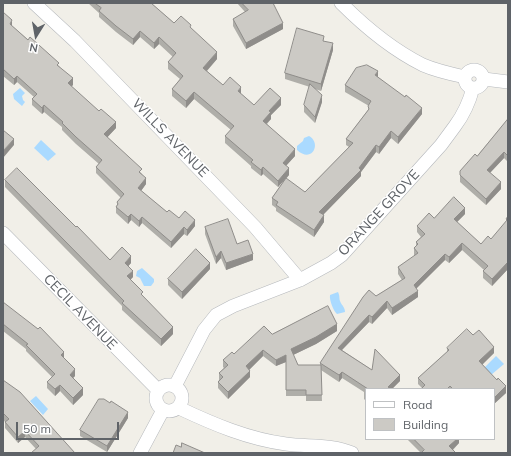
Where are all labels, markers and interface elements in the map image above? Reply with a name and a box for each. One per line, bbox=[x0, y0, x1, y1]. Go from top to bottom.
north arrow bbox=[16, 16, 56, 56]
text: N bbox=[28, 40, 39, 55]
street label: WILLS AVENUE bbox=[128, 95, 212, 181]
street label: ORANGE GROVE bbox=[335, 166, 423, 260]
street label: CECIL AVENUE bbox=[40, 271, 120, 353]
legend bbox=[365, 388, 495, 440]
text: Road bbox=[403, 397, 432, 412]
scale bar bbox=[18, 414, 121, 440]
text: Building bbox=[403, 417, 448, 432]
text: 50 m bbox=[23, 421, 51, 436]

